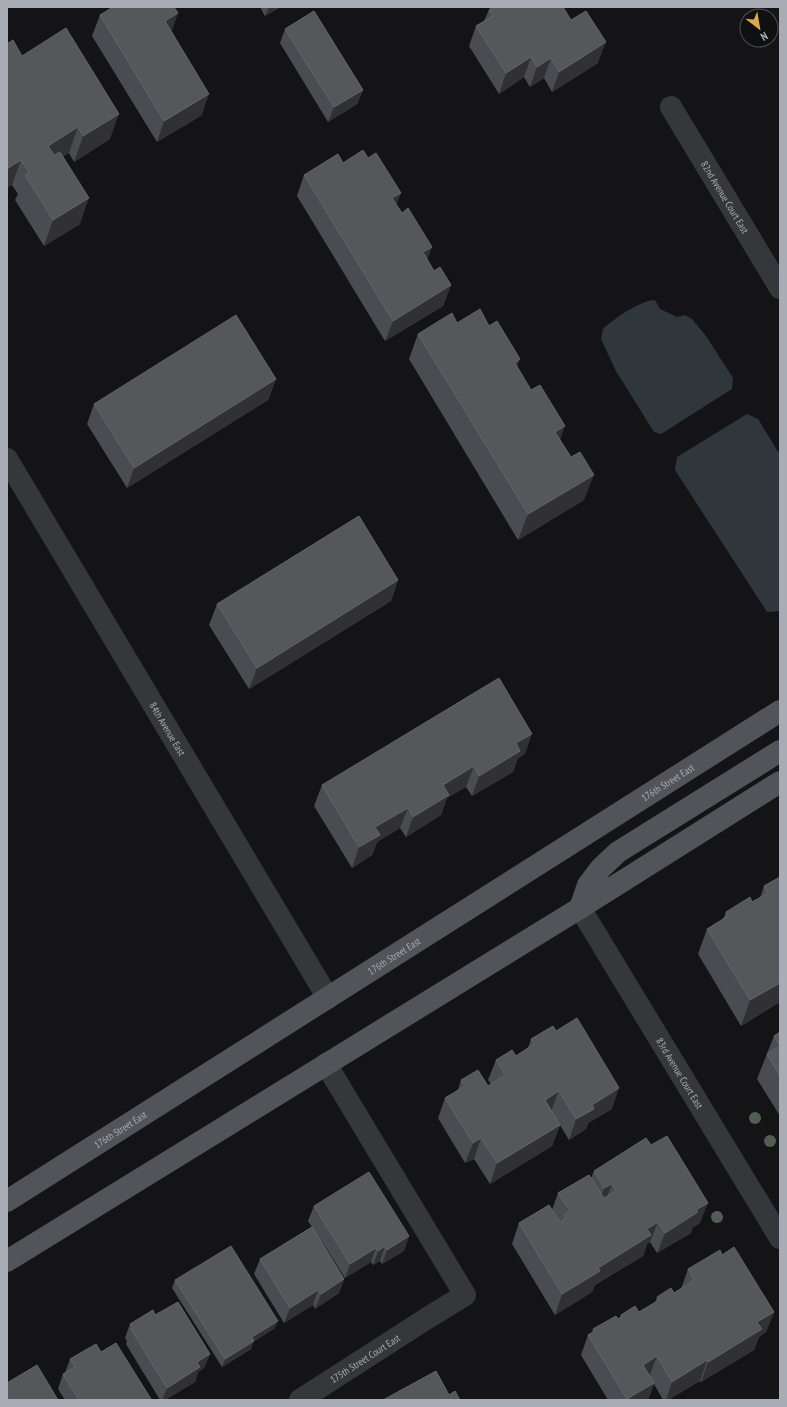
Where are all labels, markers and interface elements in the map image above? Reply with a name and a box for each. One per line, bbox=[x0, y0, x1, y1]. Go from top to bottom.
north arrow bbox=[739, 8, 779, 48]
text: N bbox=[758, 29, 770, 44]
street label: 82nd Avenue Court East bbox=[698, 159, 752, 236]
street label: 84th Avenue East bbox=[146, 700, 188, 758]
street label: 176th Street East bbox=[639, 761, 697, 804]
street label: 176th Street East bbox=[365, 935, 423, 978]
street label: 83rd Avenue Court East bbox=[653, 1035, 706, 1111]
street label: 176th Street East bbox=[92, 1108, 150, 1151]
street label: 175th Street Court East bbox=[327, 1331, 403, 1386]

